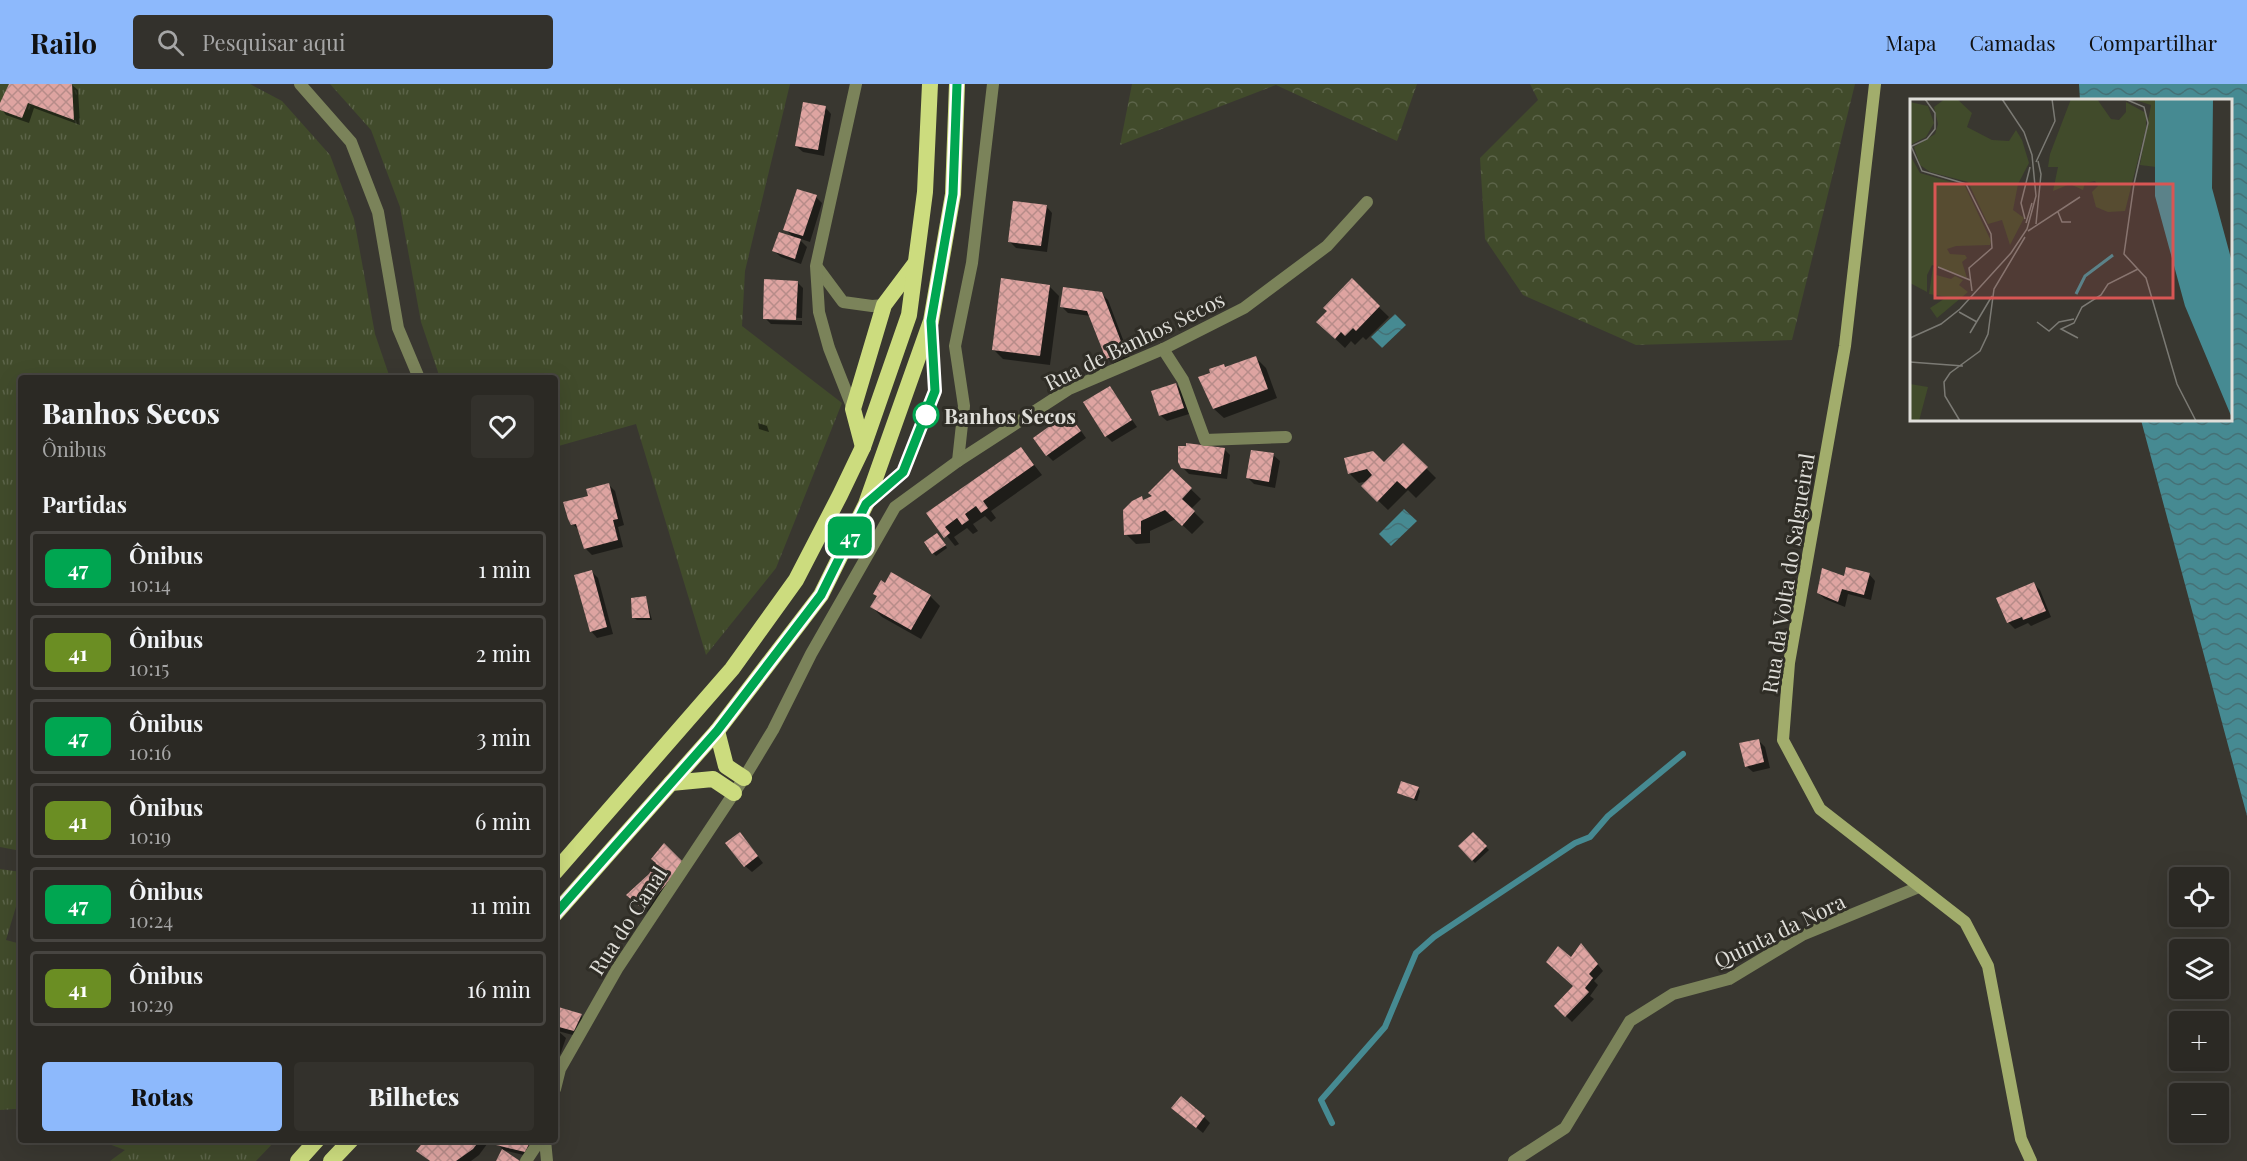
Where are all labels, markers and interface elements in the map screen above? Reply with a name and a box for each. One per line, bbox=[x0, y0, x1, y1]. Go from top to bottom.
search box bbox=[133, 15, 553, 69]
text: Railo bbox=[30, 24, 97, 61]
icon: search bbox=[154, 26, 187, 59]
text: Pesquisar aqui bbox=[202, 27, 345, 57]
text: Mapa bbox=[1885, 28, 1937, 56]
text: Camadas bbox=[1970, 28, 2056, 56]
text: Compartilhar bbox=[2089, 28, 2217, 56]
inset map bbox=[1910, 99, 2232, 422]
street label: Rua de Banhos Secos bbox=[1039, 284, 1229, 396]
text: Banhos Secos bbox=[42, 394, 220, 431]
button: heart bbox=[471, 395, 534, 458]
place label: Banhos Secos bbox=[944, 401, 1076, 429]
marker: Banhos Secos bbox=[913, 402, 939, 428]
text: Ônibus bbox=[42, 435, 106, 462]
street label: Rua da Volta do Salgueiral bbox=[1754, 451, 1820, 695]
text: Partidas bbox=[42, 489, 127, 519]
line badge: 47 bbox=[823, 516, 877, 556]
text: 47 bbox=[840, 522, 860, 550]
text: Ônibus bbox=[129, 540, 203, 570]
text: 47 bbox=[68, 554, 88, 582]
text: 1 min bbox=[478, 554, 531, 584]
text: 10:14 bbox=[129, 570, 171, 597]
text: Ônibus bbox=[129, 624, 203, 654]
text: 41 bbox=[68, 638, 88, 666]
text: 2 min bbox=[476, 638, 531, 668]
text: 10:15 bbox=[129, 654, 169, 681]
text: Ônibus bbox=[129, 708, 203, 738]
text: 47 bbox=[68, 722, 88, 750]
text: 3 min bbox=[476, 722, 531, 752]
text: 10:16 bbox=[129, 738, 171, 765]
text: Ônibus bbox=[129, 792, 203, 822]
text: 41 bbox=[68, 806, 88, 834]
text: 6 min bbox=[475, 806, 531, 836]
text: 10:19 bbox=[129, 822, 171, 849]
street label: Rua do Canal bbox=[581, 860, 673, 980]
map controls bbox=[2169, 867, 2229, 1143]
button: locate bbox=[2169, 867, 2229, 927]
text: Ônibus bbox=[129, 876, 203, 906]
street label: Quinta da Nora bbox=[1709, 886, 1850, 974]
text: 47 bbox=[68, 890, 88, 918]
text: 11 min bbox=[470, 890, 531, 920]
text: 10:24 bbox=[129, 906, 173, 933]
button: layers bbox=[2169, 939, 2229, 999]
text: Ônibus bbox=[129, 960, 203, 990]
text: 41 bbox=[68, 974, 88, 1002]
text: 16 min bbox=[467, 974, 531, 1004]
text: 10:29 bbox=[129, 990, 173, 1017]
button: + bbox=[2169, 1011, 2229, 1071]
button: Rotas bbox=[42, 1062, 282, 1131]
button: Bilhetes bbox=[294, 1062, 534, 1131]
button: − bbox=[2169, 1083, 2229, 1143]

